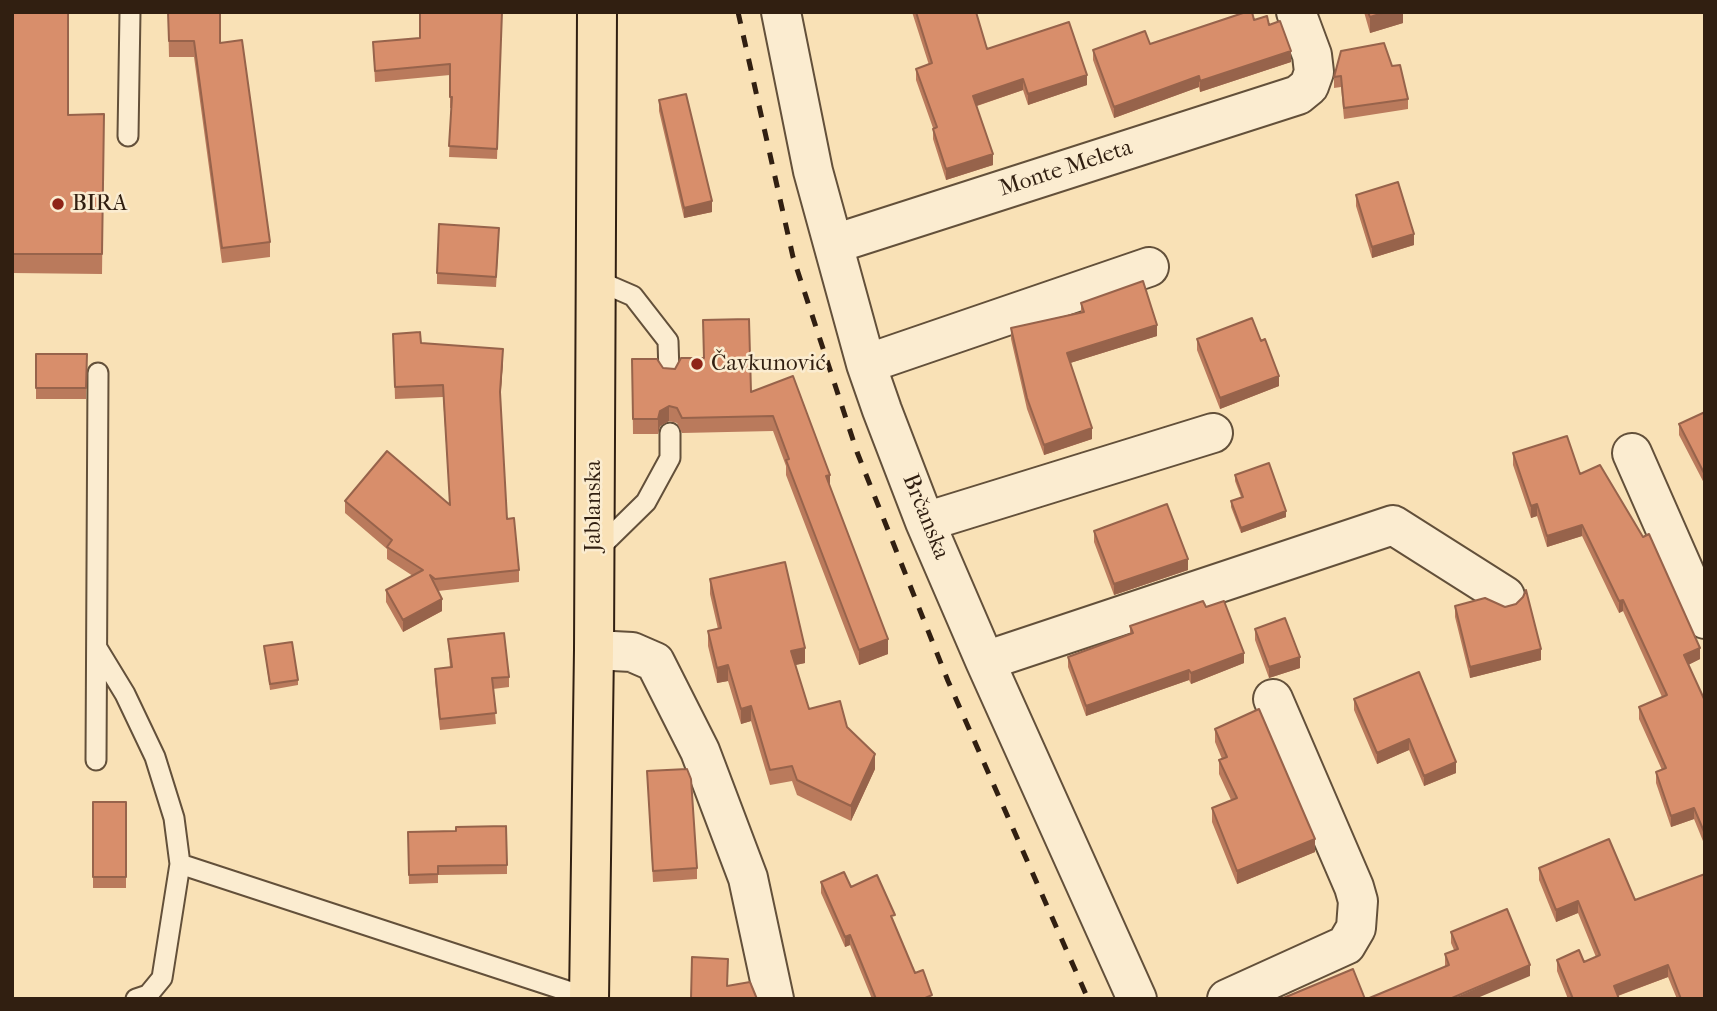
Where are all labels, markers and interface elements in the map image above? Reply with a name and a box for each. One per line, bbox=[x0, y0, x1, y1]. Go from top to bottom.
street label: Monte Meleta bbox=[996, 134, 1136, 204]
place label: BIRA bbox=[72, 190, 127, 218]
marker: BIRA bbox=[50, 196, 66, 212]
place label: Čavkunović bbox=[711, 350, 826, 378]
marker: Čavkunović bbox=[689, 356, 705, 372]
street label: Jablanska bbox=[580, 460, 608, 552]
street label: Brčanska bbox=[895, 470, 955, 564]

